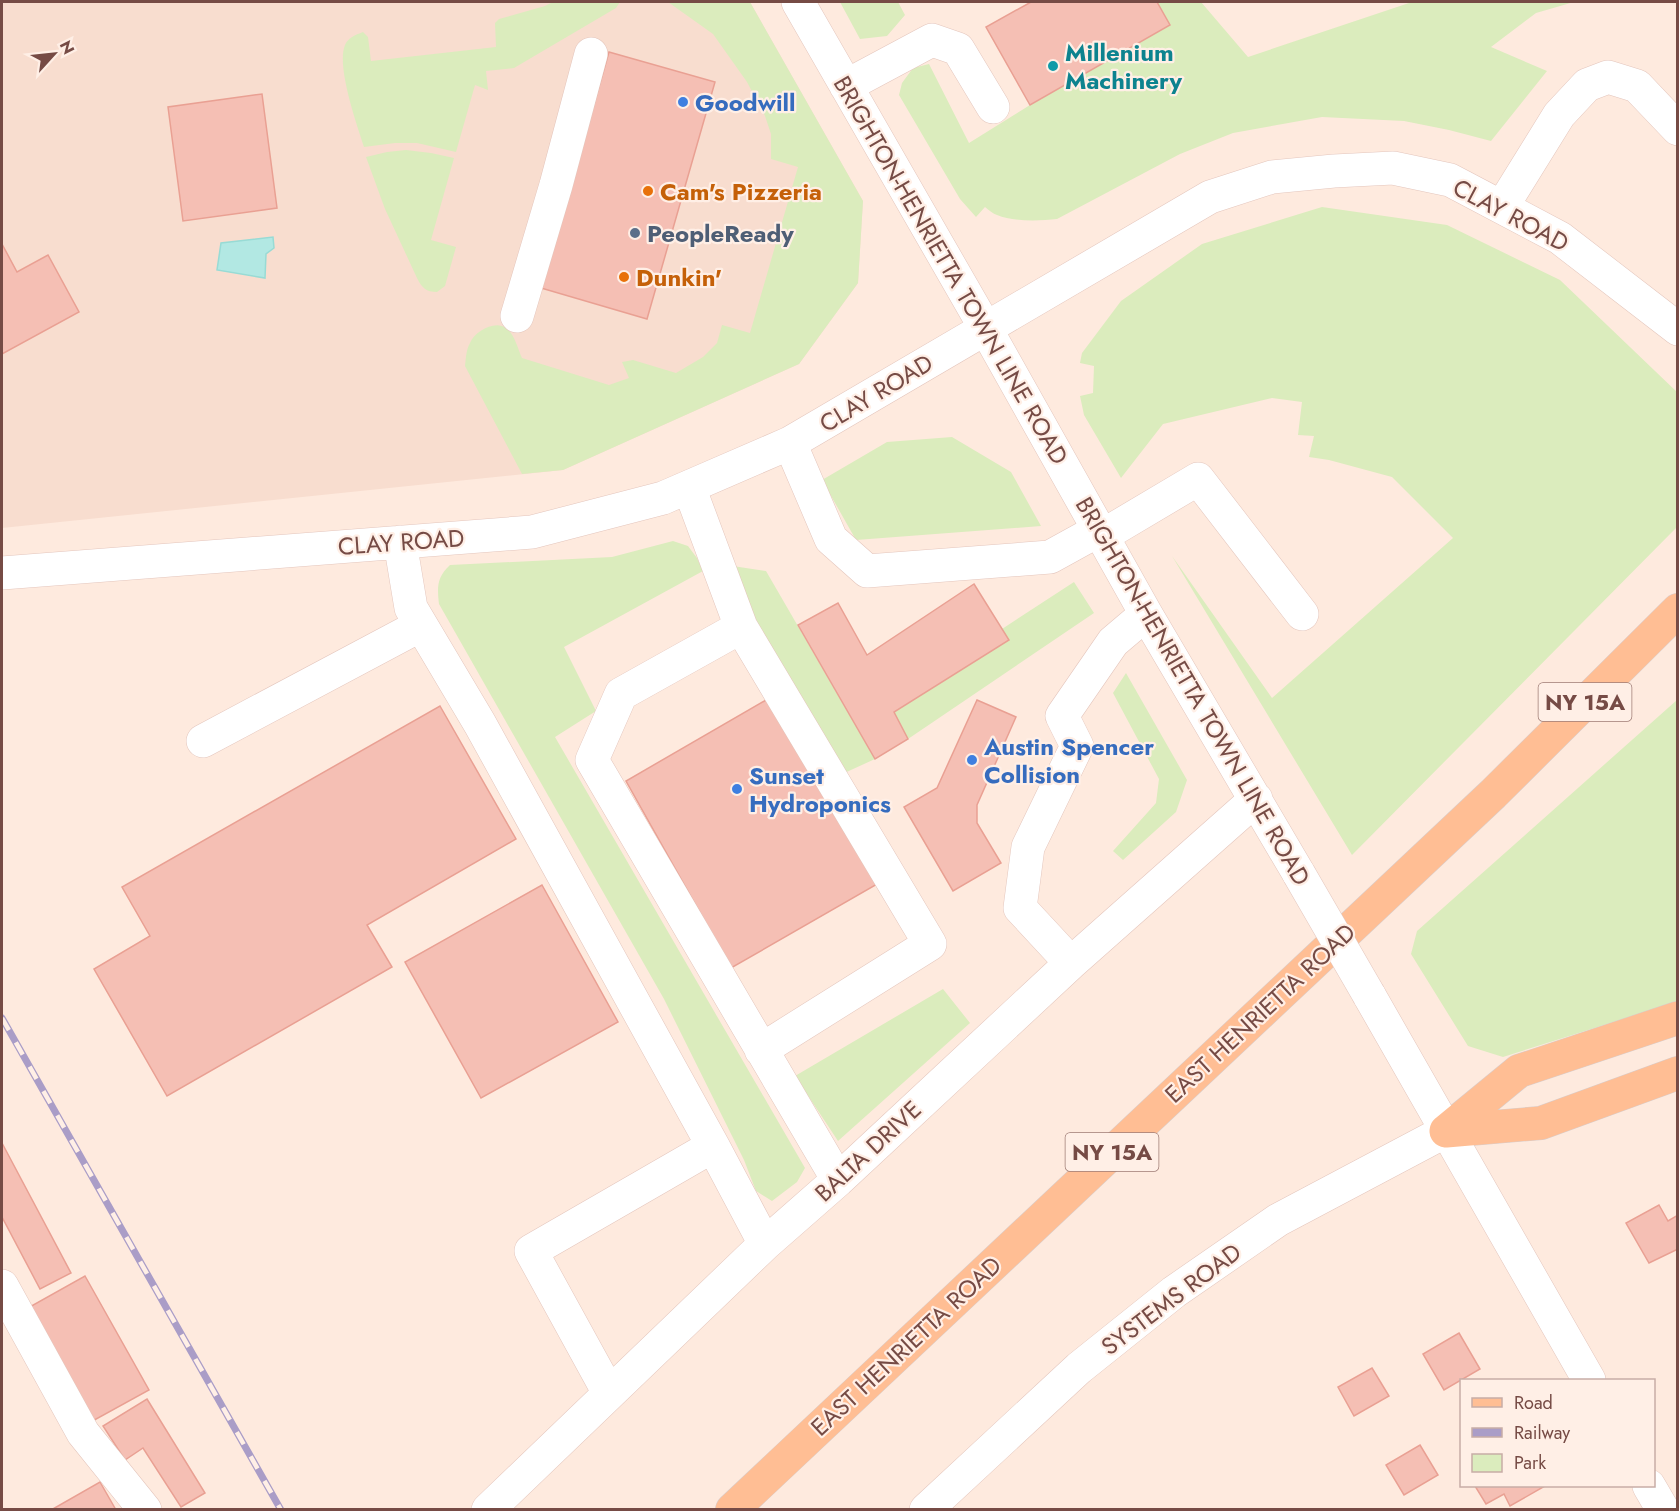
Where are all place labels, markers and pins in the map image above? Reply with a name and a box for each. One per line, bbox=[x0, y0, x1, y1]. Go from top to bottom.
place label: Millenium Machinery bbox=[1065, 35, 1183, 98]
marker: Millenium Machinery bbox=[1046, 59, 1060, 73]
place label: Goodwill bbox=[695, 85, 796, 120]
marker: Goodwill bbox=[676, 95, 690, 109]
place label: Cam's Pizzeria bbox=[660, 174, 822, 209]
marker: Cam's Pizzeria bbox=[641, 184, 655, 198]
place label: PeopleReady bbox=[647, 216, 794, 251]
marker: PeopleReady bbox=[628, 226, 642, 240]
place label: Dunkin' bbox=[636, 260, 722, 295]
marker: Dunkin' bbox=[617, 270, 631, 284]
place label: Austin Spencer Collision bbox=[983, 729, 1154, 792]
marker: Austin Spencer Collision bbox=[965, 753, 979, 767]
place label: Sunset Hydroponics bbox=[749, 758, 891, 821]
marker: Sunset Hydroponics bbox=[730, 782, 744, 796]

